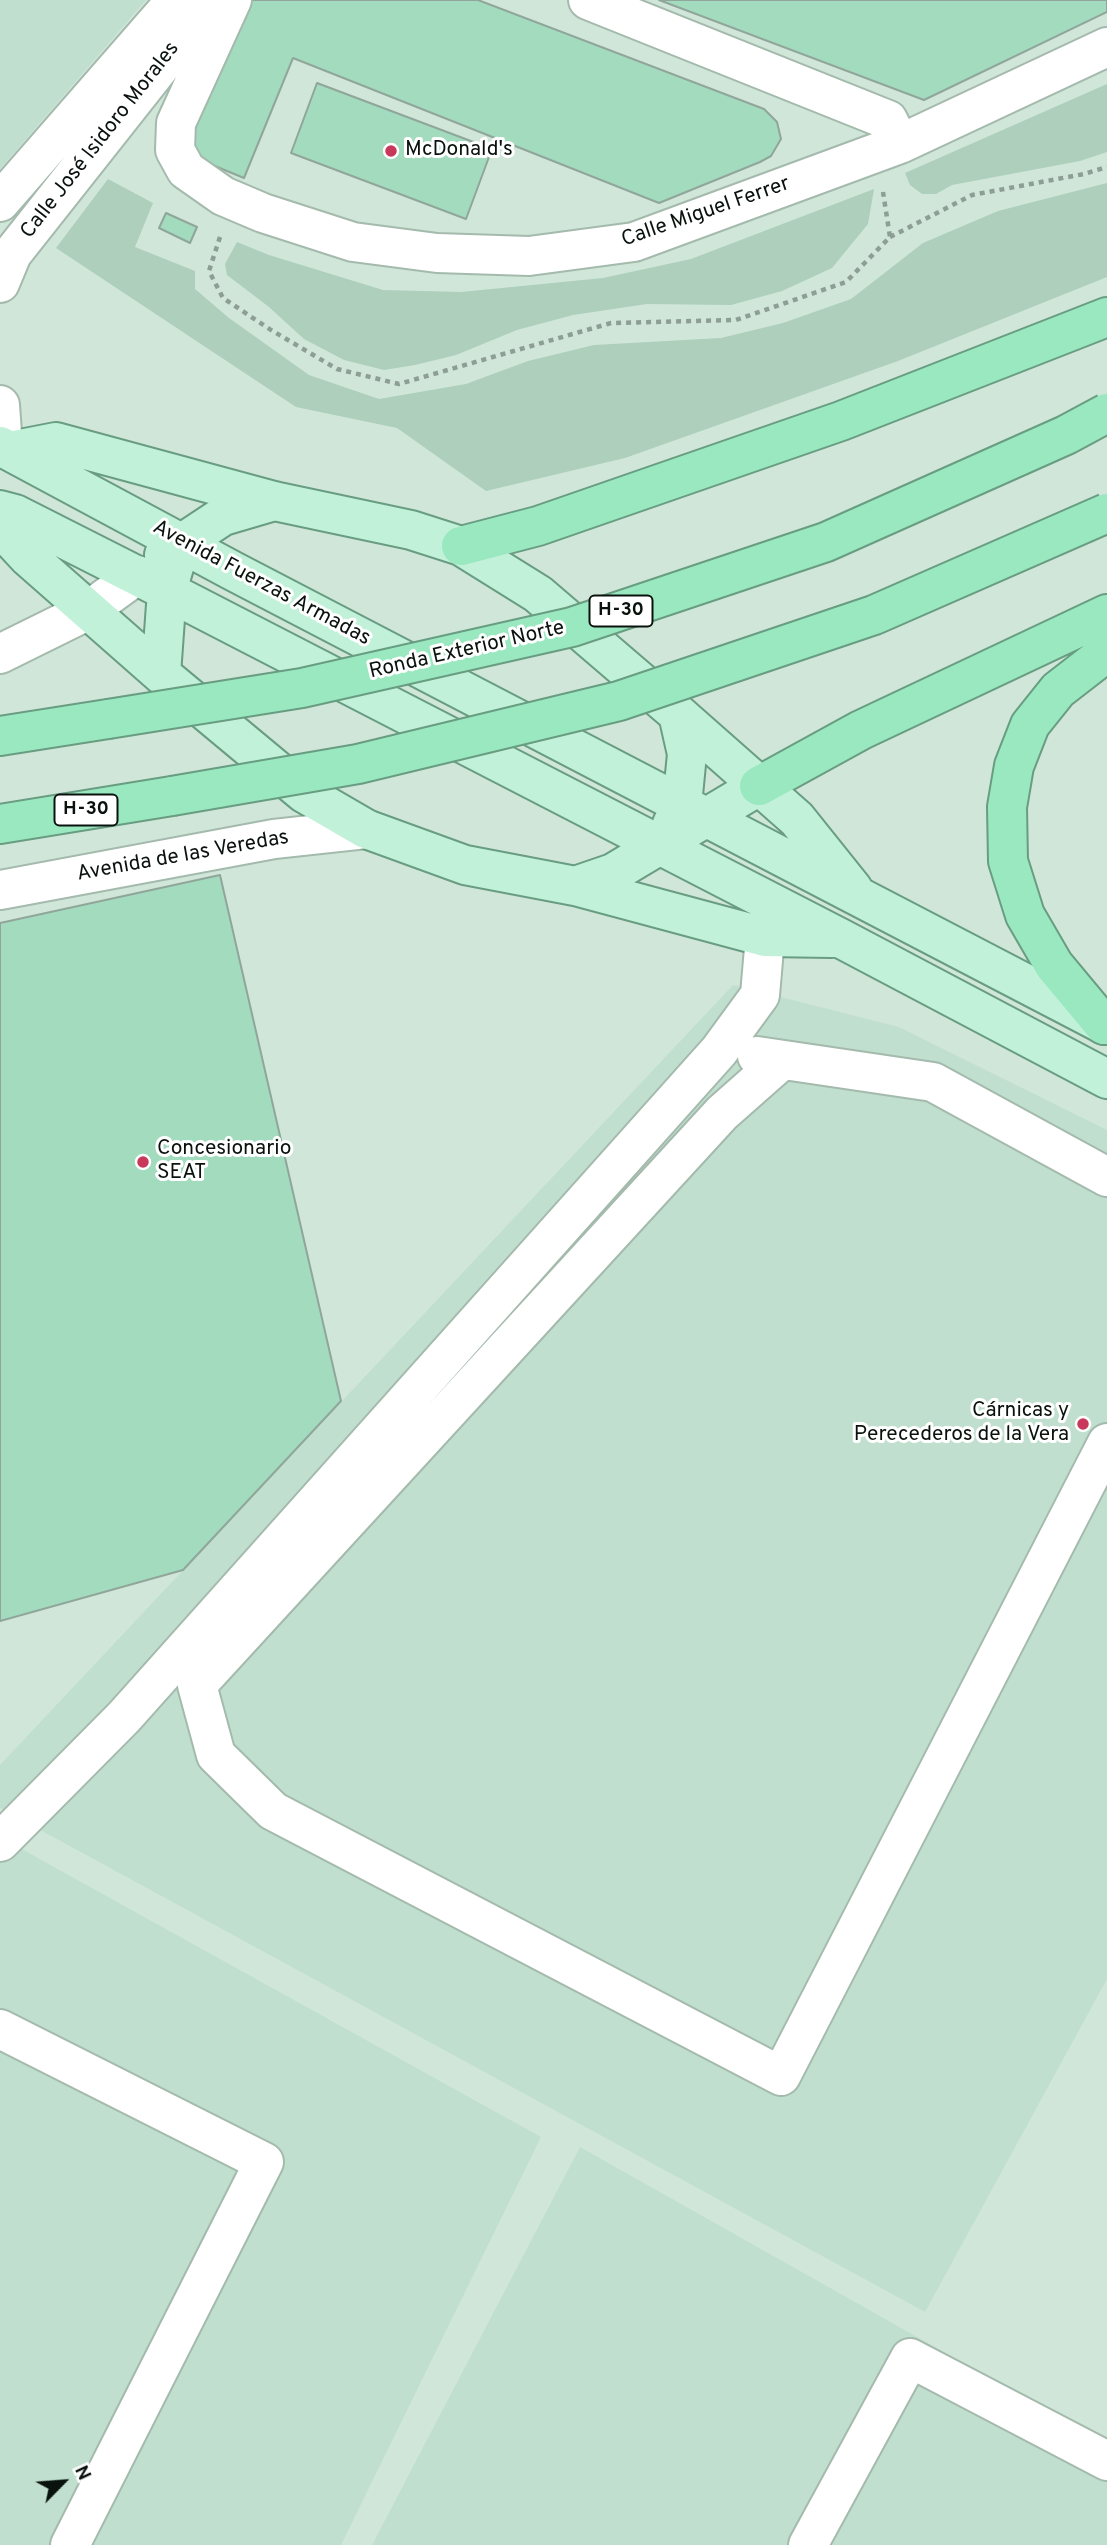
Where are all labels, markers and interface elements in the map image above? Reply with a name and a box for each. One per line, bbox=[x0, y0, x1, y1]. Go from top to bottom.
street label: Calle José Isidoro Morales bbox=[16, 38, 186, 244]
place label: McDonald's bbox=[405, 138, 513, 164]
marker: McDonald's bbox=[383, 143, 399, 159]
street label: Calle Miguel Ferrer bbox=[619, 172, 793, 254]
street label: Avenida Fuerzas Armadas bbox=[148, 516, 374, 652]
road number: H-30 bbox=[590, 596, 652, 626]
street label: Ronda Exterior Norte bbox=[367, 616, 567, 686]
road number: H-30 bbox=[55, 794, 118, 825]
street label: Avenida de las Veredas bbox=[75, 826, 291, 888]
place label: Concesionario SEAT bbox=[157, 1137, 291, 1187]
marker: Concesionario SEAT bbox=[135, 1154, 151, 1170]
place label: Cárnicas y Perecederos de la Vera bbox=[854, 1399, 1069, 1449]
marker: Cárnicas y Perecederos de la Vera bbox=[1075, 1416, 1091, 1432]
north arrow bbox=[28, 2447, 98, 2517]
text: N bbox=[68, 2462, 96, 2484]

